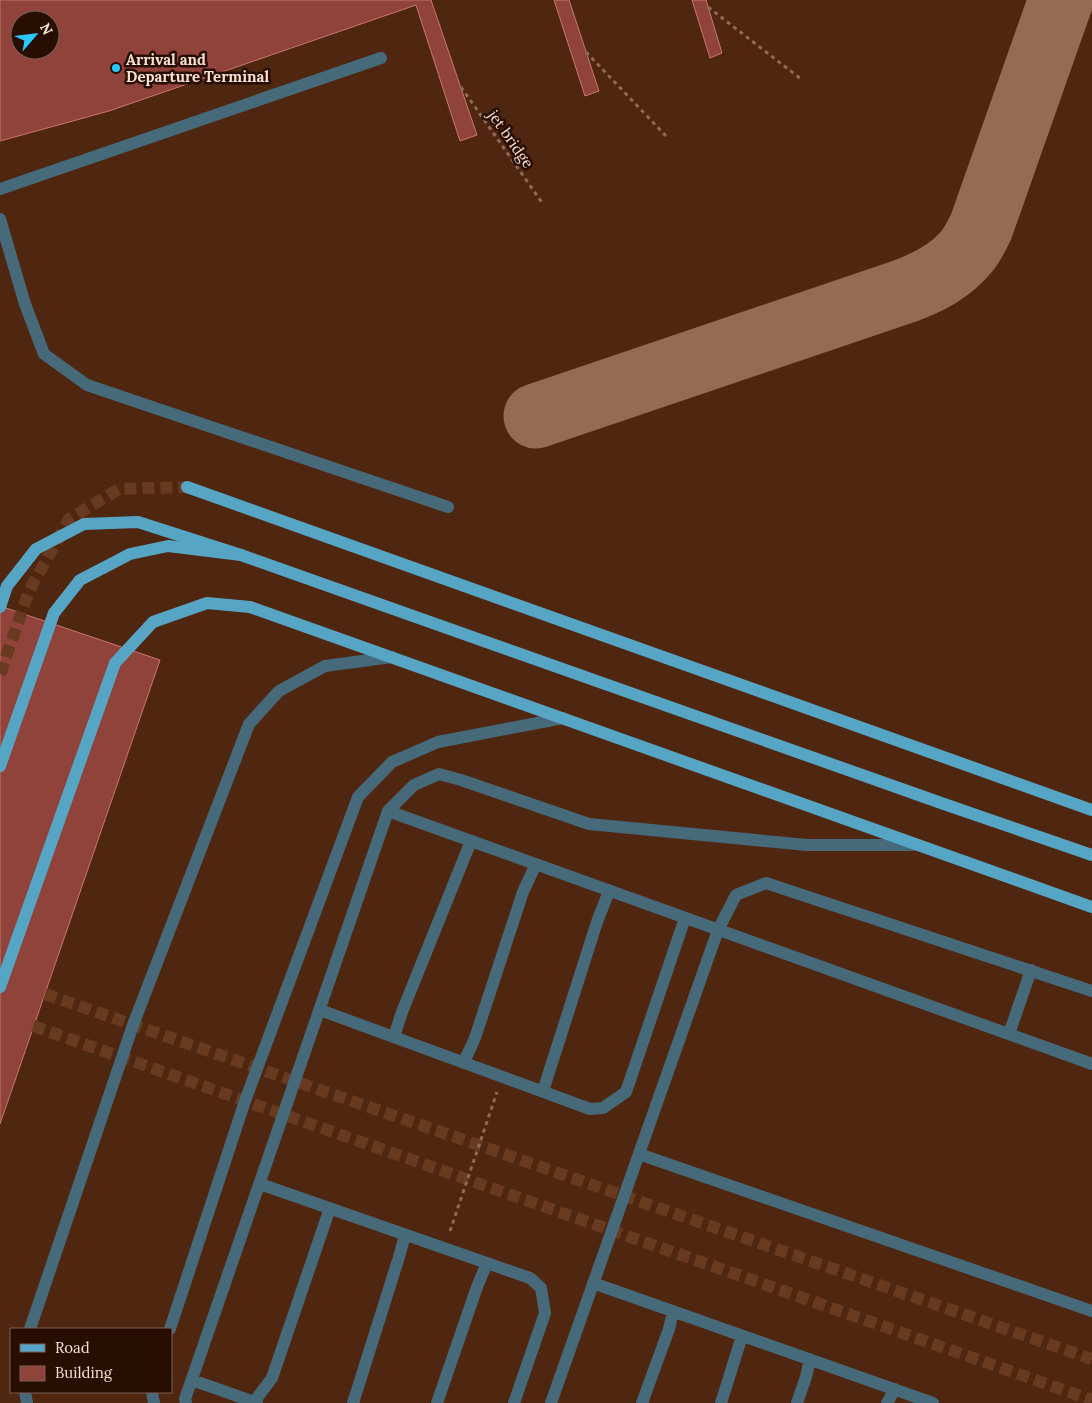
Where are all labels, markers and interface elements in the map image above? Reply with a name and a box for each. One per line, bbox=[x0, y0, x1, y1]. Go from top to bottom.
north arrow bbox=[10, 10, 60, 60]
text: N bbox=[36, 20, 57, 38]
place label: Arrival and Departure Terminal bbox=[126, 50, 269, 86]
marker: Arrival and Departure Terminal bbox=[110, 62, 122, 74]
street label: jet bridge bbox=[483, 105, 538, 172]
legend bbox=[10, 1328, 172, 1393]
text: Road bbox=[55, 1338, 90, 1357]
text: Building bbox=[55, 1363, 113, 1382]

